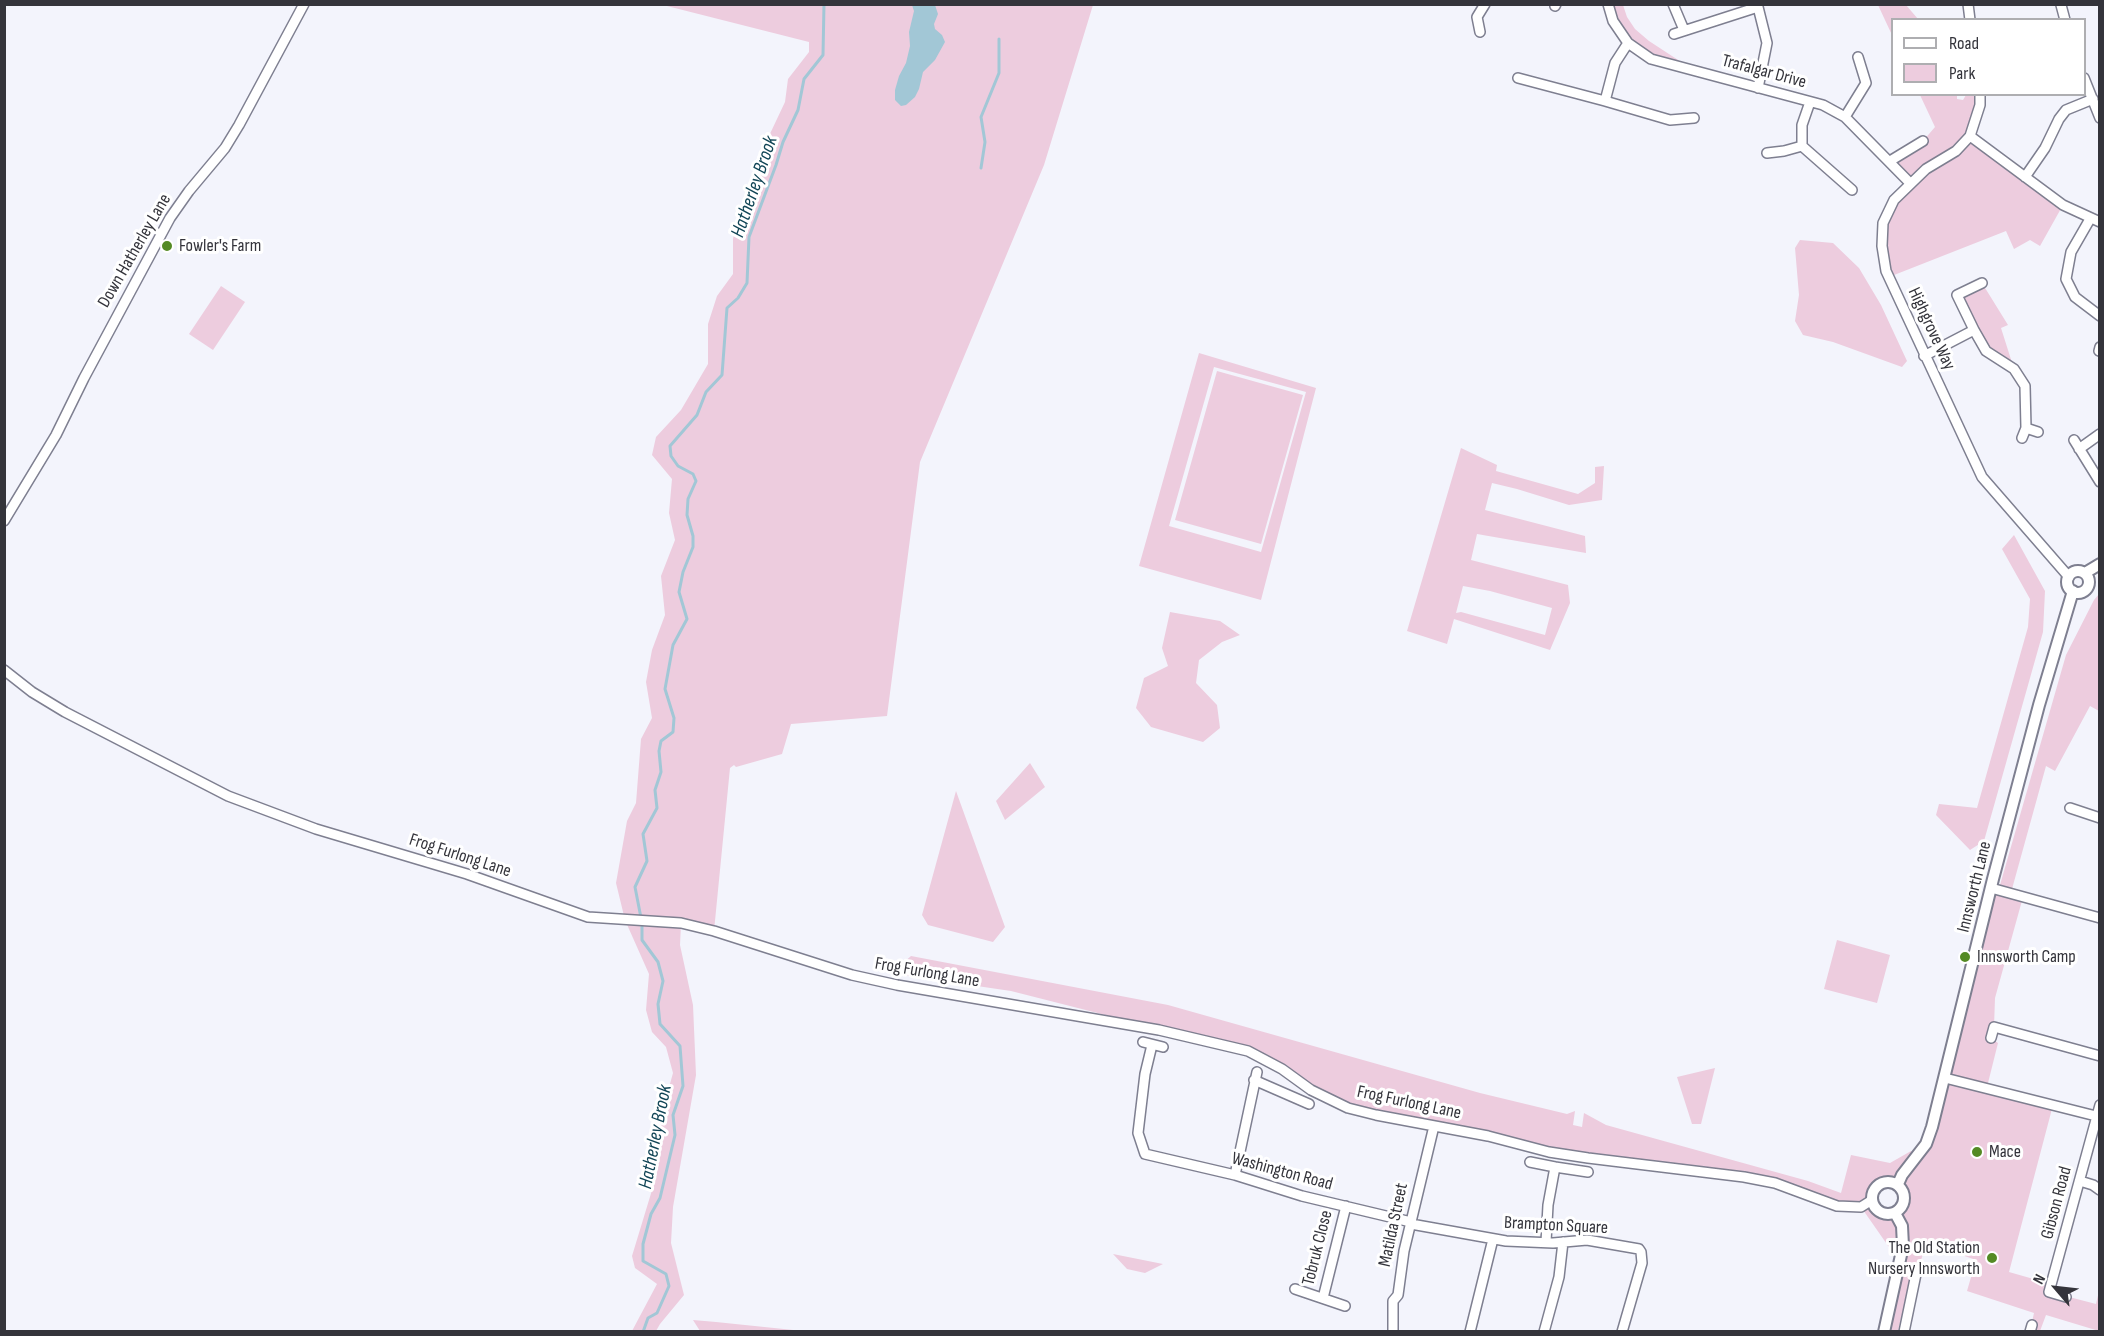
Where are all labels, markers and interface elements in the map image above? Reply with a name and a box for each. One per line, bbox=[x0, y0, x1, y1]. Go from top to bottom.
legend bbox=[1891, 18, 2086, 96]
text: Road bbox=[1949, 33, 1979, 54]
street label: Trafalgar Drive bbox=[1719, 50, 1809, 94]
text: Park bbox=[1949, 63, 1975, 84]
water label: Hatherley Brook bbox=[726, 133, 784, 241]
street label: Down Hatherley Lane bbox=[94, 190, 176, 312]
place label: Fowler's Farm bbox=[179, 235, 261, 257]
marker: Fowler's Farm bbox=[160, 239, 174, 253]
street label: Highgrove Way bbox=[1902, 284, 1960, 374]
street label: Frog Furlong Lane bbox=[406, 829, 514, 883]
street label: Innsworth Lane bbox=[1953, 839, 1997, 935]
place label: Innsworth Camp bbox=[1977, 946, 2076, 968]
marker: Innsworth Camp bbox=[1958, 950, 1972, 964]
street label: Frog Furlong Lane bbox=[873, 953, 981, 993]
street label: Frog Furlong Lane bbox=[1355, 1081, 1463, 1125]
water label: Hatherley Brook bbox=[634, 1083, 678, 1191]
place label: Mace bbox=[1989, 1141, 2021, 1163]
marker: Mace bbox=[1970, 1145, 1984, 1159]
street label: Washington Road bbox=[1229, 1148, 1335, 1196]
street label: Gibson Road bbox=[2037, 1164, 2077, 1242]
street label: Matilda Street bbox=[1375, 1181, 1413, 1269]
street label: Tobruk Close bbox=[1298, 1208, 1338, 1288]
street label: Brampton Square bbox=[1504, 1212, 1608, 1240]
place label: The Old Station Nursery Innsworth bbox=[1868, 1237, 1980, 1280]
marker: The Old Station Nursery Innsworth bbox=[1985, 1251, 1999, 1265]
north arrow bbox=[2026, 1258, 2086, 1318]
text: N bbox=[2029, 1271, 2050, 1288]

